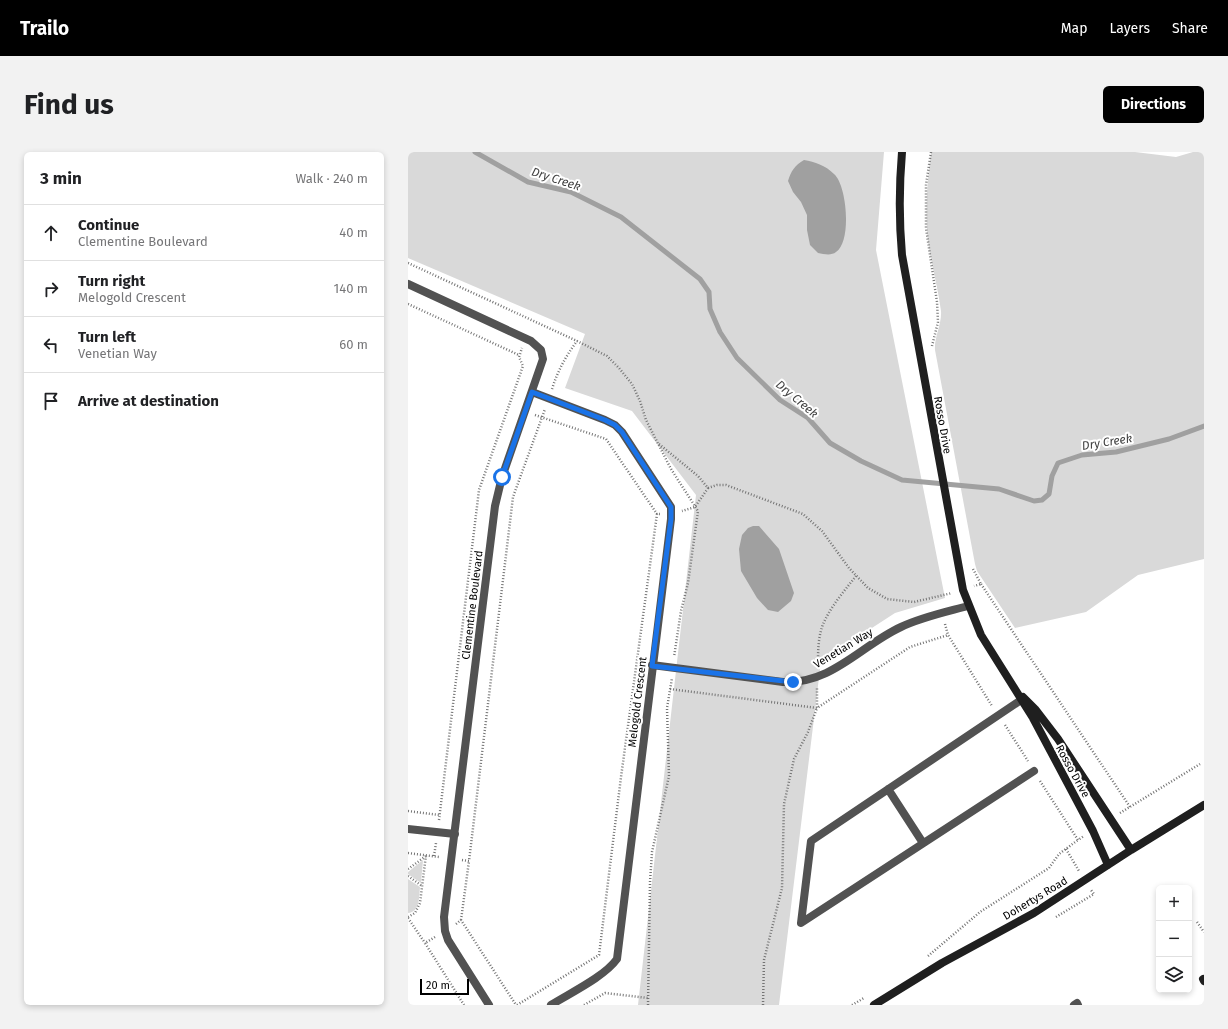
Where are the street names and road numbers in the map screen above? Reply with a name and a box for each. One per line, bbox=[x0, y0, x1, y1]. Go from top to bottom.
street label: Rosso Drive bbox=[931, 395, 954, 455]
street label: Clementine Boulevard bbox=[459, 550, 486, 660]
street label: Venetian Way bbox=[811, 625, 876, 671]
street label: Melogold Crescent bbox=[625, 656, 650, 748]
street label: Rosso Drive bbox=[1053, 743, 1092, 800]
street label: Dohertys Road bbox=[1001, 874, 1070, 923]

